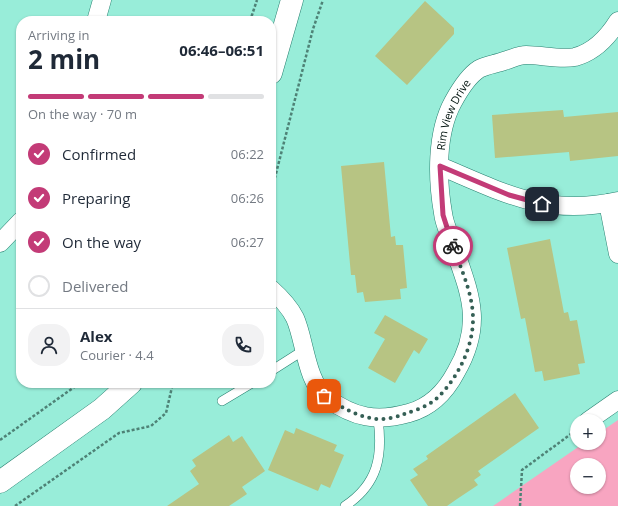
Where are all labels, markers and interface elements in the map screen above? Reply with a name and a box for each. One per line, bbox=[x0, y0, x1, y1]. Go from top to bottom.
text: Arriving in bbox=[28, 26, 90, 44]
text: 06:46–06:51 bbox=[179, 40, 264, 60]
text: 2 min bbox=[28, 41, 100, 77]
street label: Rim View Drive bbox=[432, 75, 473, 151]
text: On the way · 70 m bbox=[28, 105, 137, 123]
icon: check bbox=[28, 143, 50, 165]
text: Confirmed bbox=[62, 144, 136, 164]
text: 06:22 bbox=[231, 145, 264, 163]
icon: check bbox=[28, 187, 50, 209]
pin bbox=[525, 187, 559, 221]
text: Preparing bbox=[62, 188, 130, 208]
text: 06:26 bbox=[231, 189, 264, 207]
icon: home bbox=[531, 193, 553, 215]
courier bbox=[433, 226, 473, 266]
icon: check bbox=[28, 231, 50, 253]
text: On the way bbox=[62, 232, 141, 252]
text: 06:27 bbox=[231, 233, 264, 251]
icon: bike bbox=[442, 235, 464, 257]
text: Delivered bbox=[62, 276, 129, 296]
button: person bbox=[28, 324, 70, 366]
button: phone bbox=[222, 324, 264, 366]
text: Alex bbox=[80, 326, 112, 346]
text: Courier · 4.4 bbox=[80, 346, 154, 364]
pin bbox=[307, 379, 341, 413]
icon: bag bbox=[313, 385, 335, 407]
map controls bbox=[570, 414, 606, 494]
button: + bbox=[570, 414, 606, 450]
button: − bbox=[570, 458, 606, 494]

